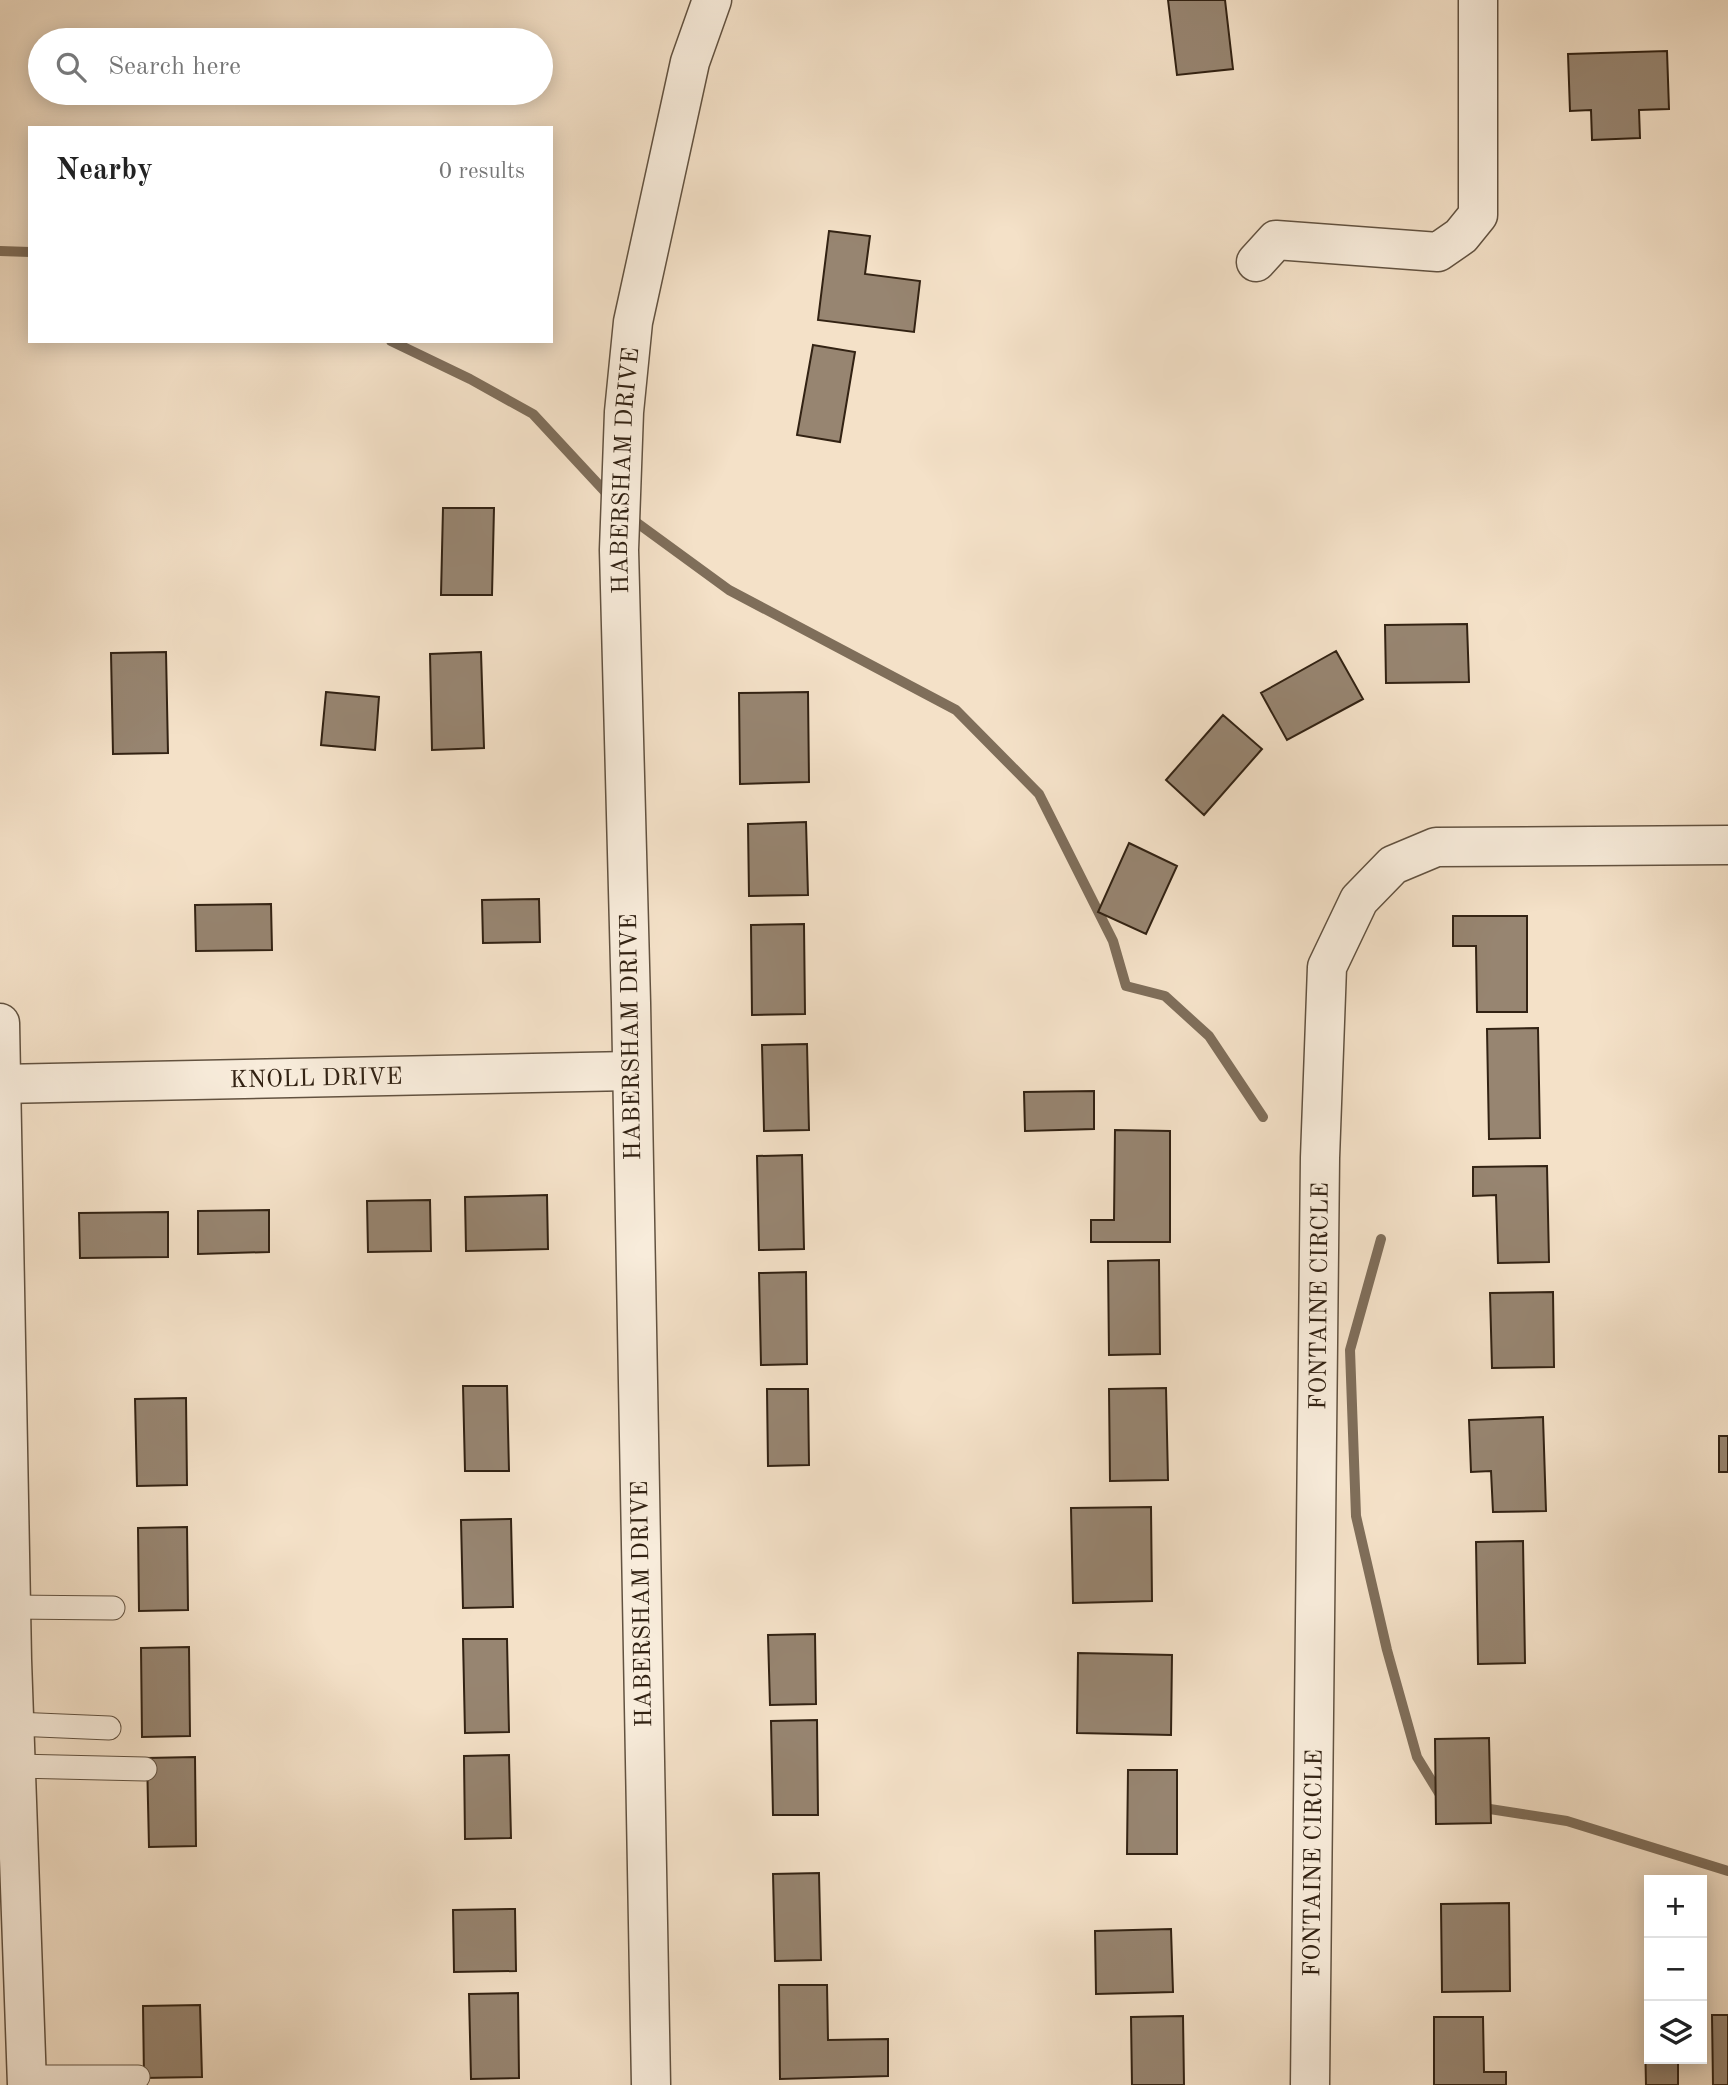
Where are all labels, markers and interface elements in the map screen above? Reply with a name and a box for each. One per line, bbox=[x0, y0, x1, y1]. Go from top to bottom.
search box bbox=[28, 28, 553, 105]
icon: search bbox=[52, 48, 90, 86]
text: Search here bbox=[108, 54, 241, 80]
text: Nearby bbox=[56, 156, 153, 186]
text: 0 results bbox=[439, 160, 525, 183]
street label: HABERSHAM DRIVE bbox=[609, 346, 644, 594]
street label: HABERSHAM DRIVE bbox=[618, 913, 646, 1161]
street label: KNOLL DRIVE bbox=[229, 1066, 403, 1093]
street label: FONTAINE CIRCLE bbox=[1307, 1182, 1334, 1410]
street label: HABERSHAM DRIVE bbox=[629, 1480, 657, 1728]
street label: FONTAINE CIRCLE bbox=[1301, 1749, 1328, 1977]
map controls bbox=[1644, 1875, 1707, 2064]
button: + bbox=[1644, 1875, 1707, 1938]
button: − bbox=[1644, 1938, 1707, 2001]
button: layers bbox=[1644, 2001, 1707, 2064]

